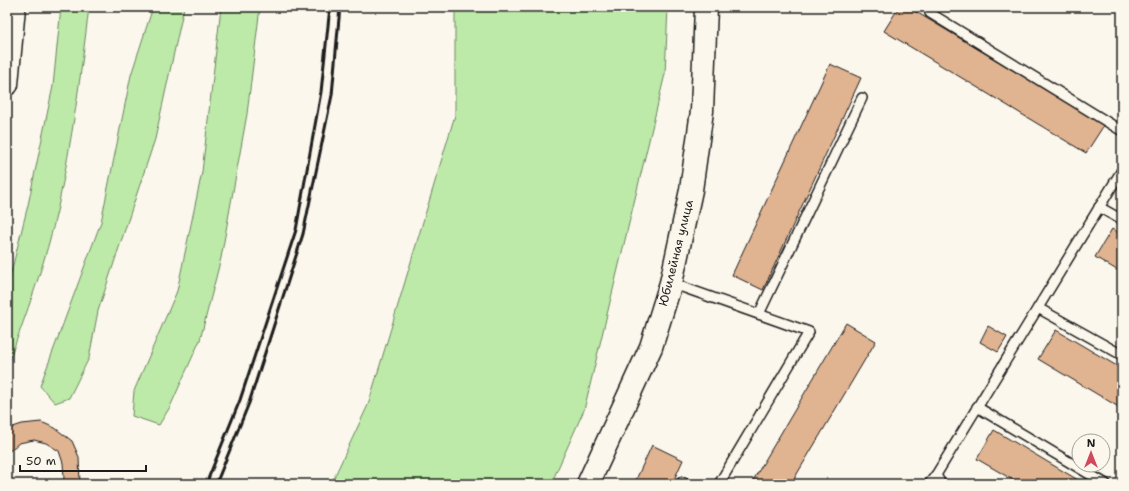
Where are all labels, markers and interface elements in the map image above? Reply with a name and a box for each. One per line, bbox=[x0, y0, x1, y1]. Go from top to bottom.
street label: Юбилейная улица bbox=[655, 198, 697, 308]
north arrow bbox=[1071, 433, 1111, 473]
text: N bbox=[1087, 436, 1096, 451]
scale bar bbox=[20, 447, 146, 473]
text: 50 m bbox=[26, 453, 56, 469]

